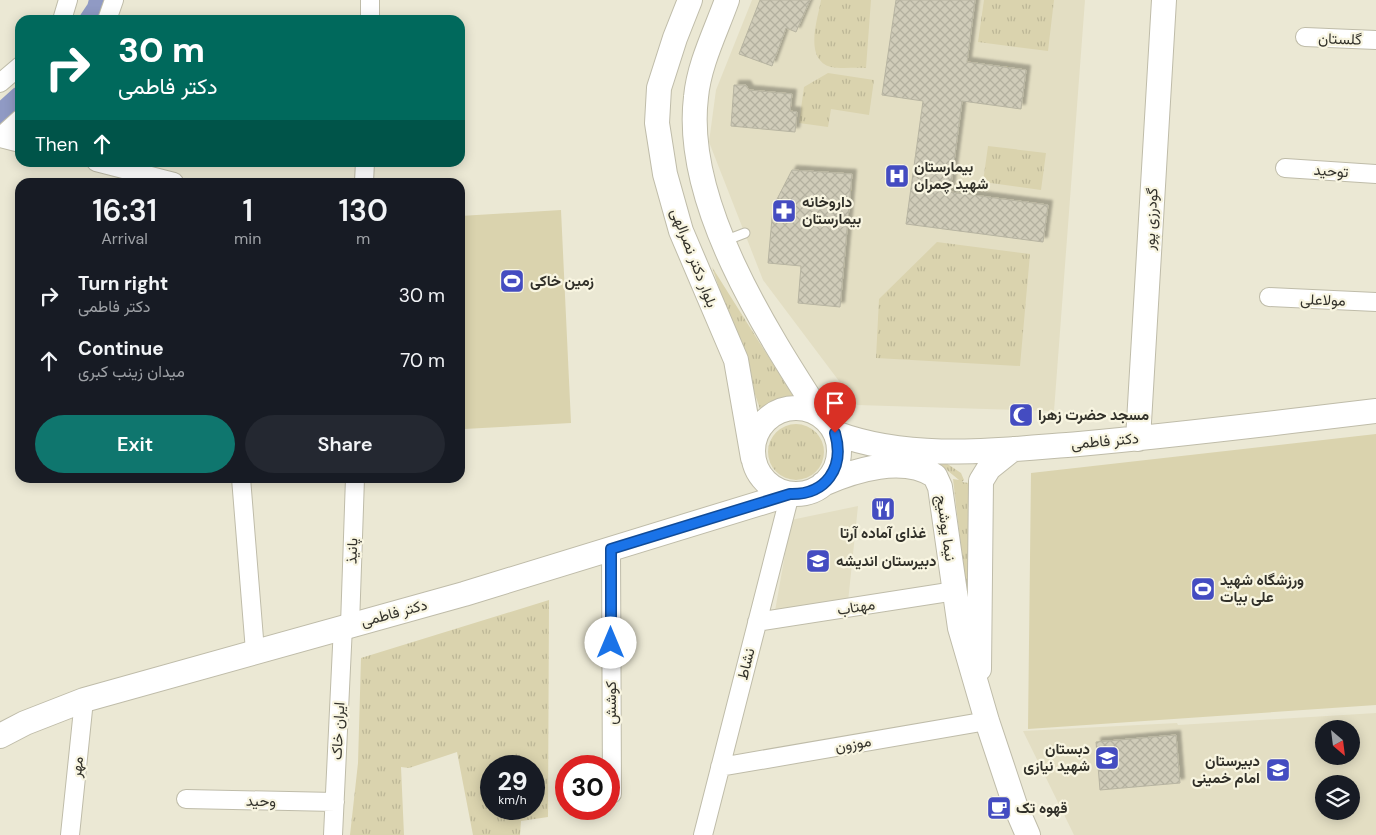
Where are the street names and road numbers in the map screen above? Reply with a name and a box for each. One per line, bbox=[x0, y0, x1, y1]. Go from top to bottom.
street label: گلستان bbox=[1318, 28, 1363, 50]
street label: توحید bbox=[1313, 160, 1349, 182]
street label: گودرزی پور bbox=[1139, 187, 1163, 252]
street label: بلوار دکتر نصرالهی bbox=[666, 205, 722, 311]
street label: مولاعلی bbox=[1300, 289, 1346, 311]
street label: دکتر فاطمی bbox=[1070, 428, 1140, 454]
street label: نیما یوشیج bbox=[930, 494, 961, 563]
street label: پانیذ bbox=[342, 538, 362, 564]
street label: مهتاب bbox=[836, 594, 876, 620]
street label: دکتر فاطمی bbox=[359, 595, 429, 631]
street label: نشاط bbox=[732, 646, 760, 682]
street label: کوشش bbox=[601, 681, 621, 725]
street label: ایران خاک bbox=[326, 701, 350, 761]
street label: موزون bbox=[833, 731, 873, 757]
street label: مهر bbox=[66, 755, 88, 780]
street label: وحید bbox=[246, 791, 276, 811]

